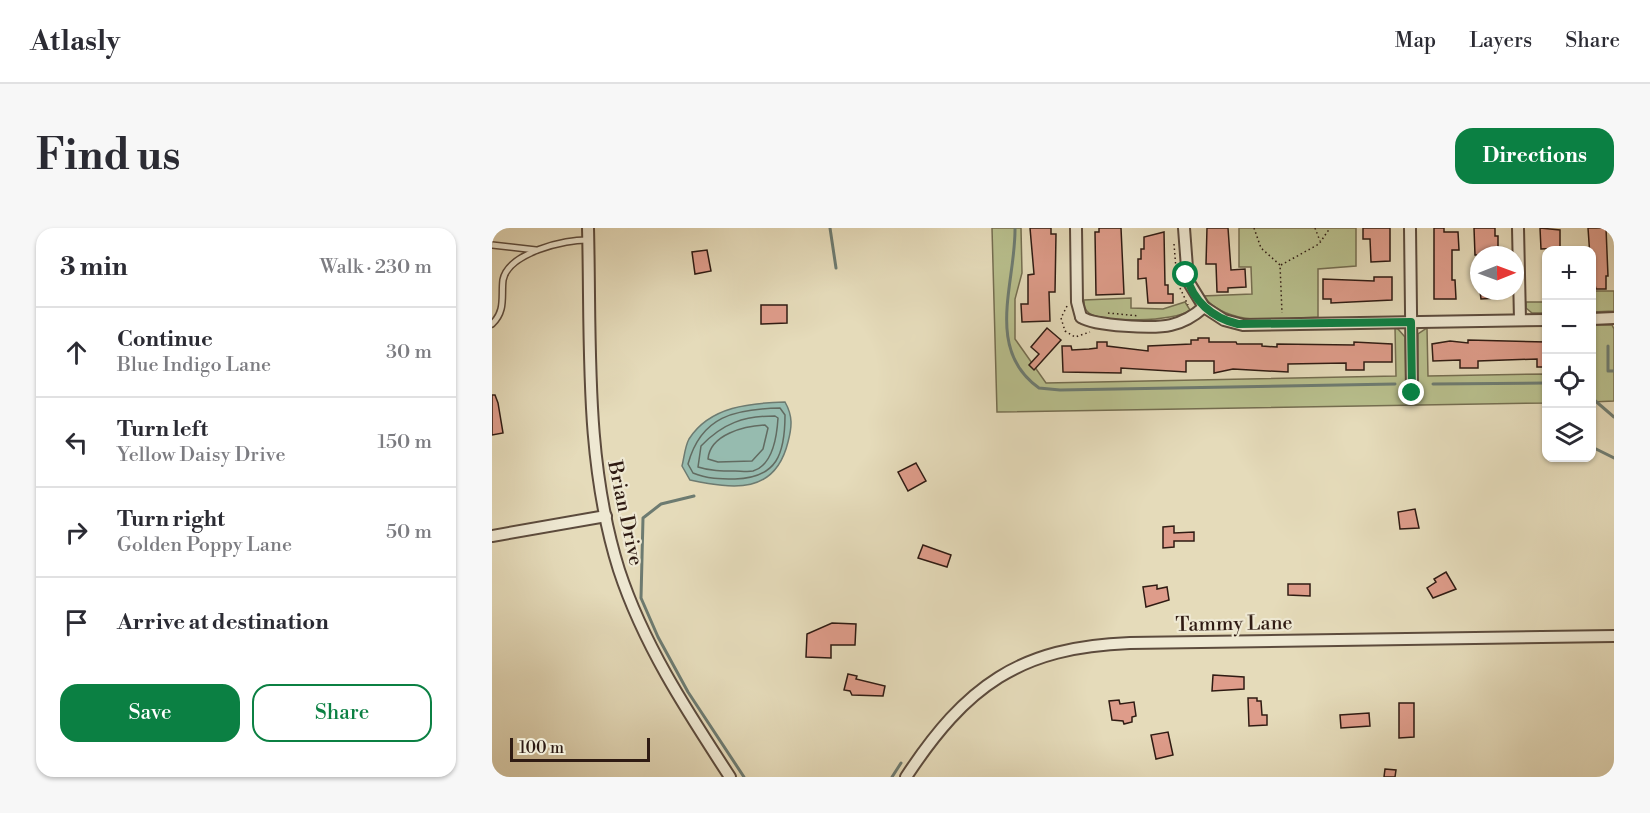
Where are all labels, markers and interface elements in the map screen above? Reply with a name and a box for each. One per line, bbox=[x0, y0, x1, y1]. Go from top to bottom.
text: Atlasly bbox=[30, 24, 120, 59]
text: Map bbox=[1395, 28, 1436, 54]
text: Layers bbox=[1469, 28, 1532, 54]
text: Share bbox=[1565, 28, 1620, 54]
button: Directions bbox=[1455, 128, 1614, 184]
text: Find us bbox=[36, 130, 180, 183]
north arrow bbox=[1470, 246, 1524, 300]
map controls bbox=[1542, 246, 1596, 462]
button: + bbox=[1542, 246, 1596, 300]
text: 3 min bbox=[60, 251, 128, 283]
text: Walk · 230 m bbox=[320, 255, 432, 280]
route start bbox=[1172, 261, 1198, 287]
button: − bbox=[1542, 300, 1596, 354]
text: Continue bbox=[117, 326, 213, 353]
icon: ahead bbox=[60, 336, 93, 369]
text: 30 m bbox=[386, 340, 432, 365]
text: Blue Indigo Lane bbox=[117, 353, 271, 378]
button: locate bbox=[1542, 354, 1596, 408]
route end bbox=[1398, 379, 1424, 405]
button: layers bbox=[1542, 408, 1596, 462]
text: Turn left bbox=[117, 416, 208, 443]
icon: left bbox=[60, 426, 93, 459]
text: 150 m bbox=[377, 430, 432, 455]
text: Yellow Daisy Drive bbox=[117, 443, 286, 468]
street label: Brian Drive bbox=[601, 458, 648, 568]
text: Turn right bbox=[117, 506, 225, 533]
icon: right bbox=[60, 516, 93, 549]
text: 50 m bbox=[386, 520, 432, 545]
text: Golden Poppy Lane bbox=[117, 533, 292, 558]
icon: arrive bbox=[60, 606, 93, 639]
text: Arrive at destination bbox=[117, 609, 329, 636]
street label: Tammy Lane bbox=[1175, 611, 1293, 638]
button: Save bbox=[60, 684, 240, 742]
button: Share bbox=[252, 684, 432, 742]
scale bar bbox=[510, 735, 650, 762]
text: 100 m bbox=[519, 738, 564, 758]

